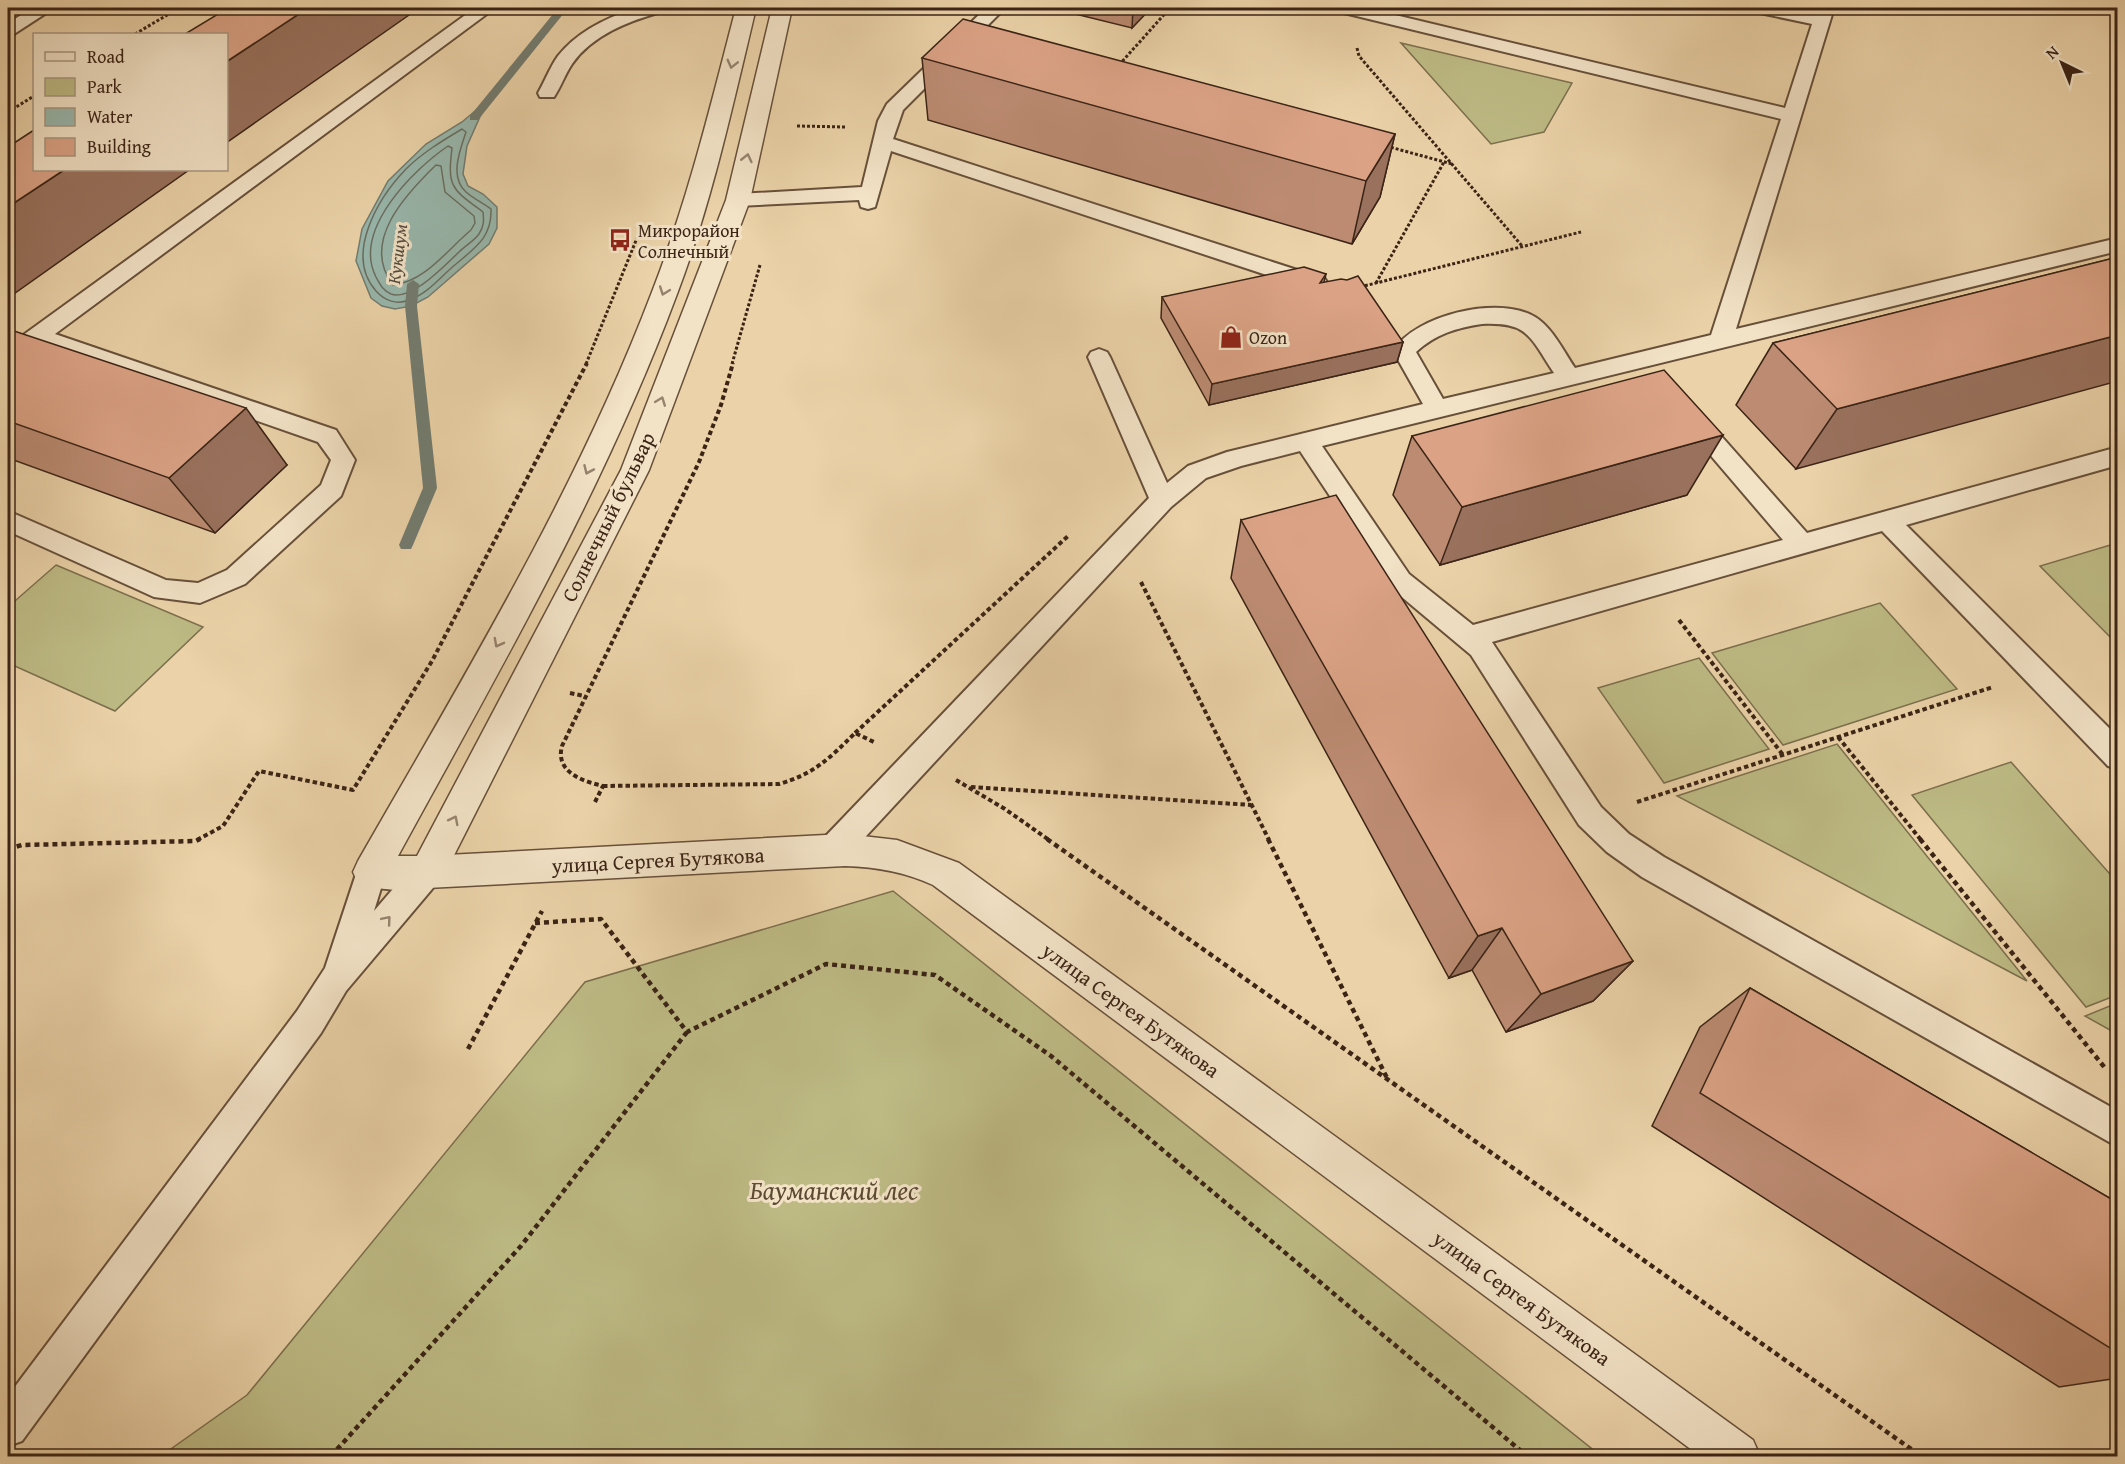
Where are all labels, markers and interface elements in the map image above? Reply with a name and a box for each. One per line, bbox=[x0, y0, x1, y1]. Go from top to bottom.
legend bbox=[33, 33, 228, 171]
north arrow bbox=[2032, 33, 2092, 93]
text: N bbox=[2040, 39, 2064, 64]
text: Road bbox=[87, 43, 125, 70]
one-way arrow bbox=[727, 59, 740, 69]
text: Park bbox=[87, 73, 123, 100]
text: Water bbox=[87, 103, 133, 130]
text: Building bbox=[87, 133, 151, 160]
one-way arrow bbox=[740, 153, 753, 163]
place label: Микрорайон Солнечный bbox=[638, 217, 740, 265]
water label: Кукшум bbox=[380, 222, 414, 286]
bus stop icon: Микрорайон Солнечный bbox=[607, 227, 633, 253]
one-way arrow bbox=[659, 285, 672, 296]
shop icon: Ozon bbox=[1218, 324, 1244, 350]
place label: Ozon bbox=[1249, 324, 1287, 351]
one-way arrow bbox=[654, 396, 666, 407]
street label: Солнечный бульвар bbox=[553, 427, 663, 607]
one-way arrow bbox=[583, 464, 595, 475]
one-way arrow bbox=[493, 637, 505, 648]
one-way arrow bbox=[447, 816, 458, 827]
street label: улица Сергея Бутякова bbox=[550, 839, 765, 881]
one-way arrow bbox=[380, 916, 391, 927]
street label: улица Сергея Бутякова bbox=[1035, 934, 1226, 1085]
park label: Бауманский лес bbox=[750, 1170, 919, 1209]
street label: улица Сергея Бутякова bbox=[1426, 1222, 1617, 1373]

